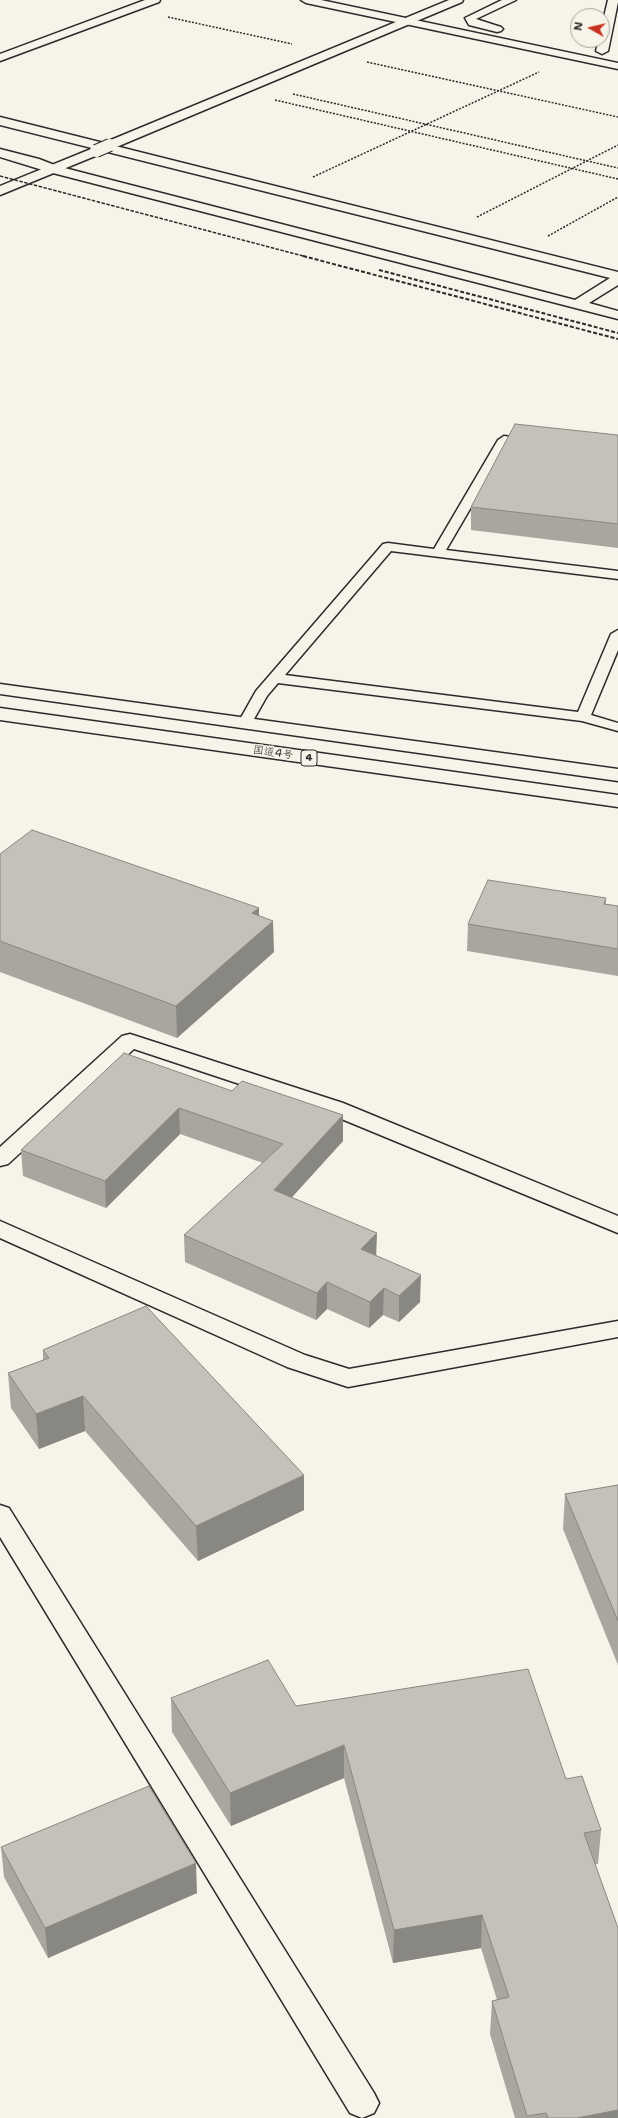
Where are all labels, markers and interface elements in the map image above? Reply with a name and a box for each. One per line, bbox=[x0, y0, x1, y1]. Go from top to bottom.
north arrow bbox=[570, 8, 610, 48]
text: N bbox=[571, 21, 587, 32]
street label: 国道4号 bbox=[252, 744, 294, 762]
road number: 4 bbox=[301, 750, 317, 766]

